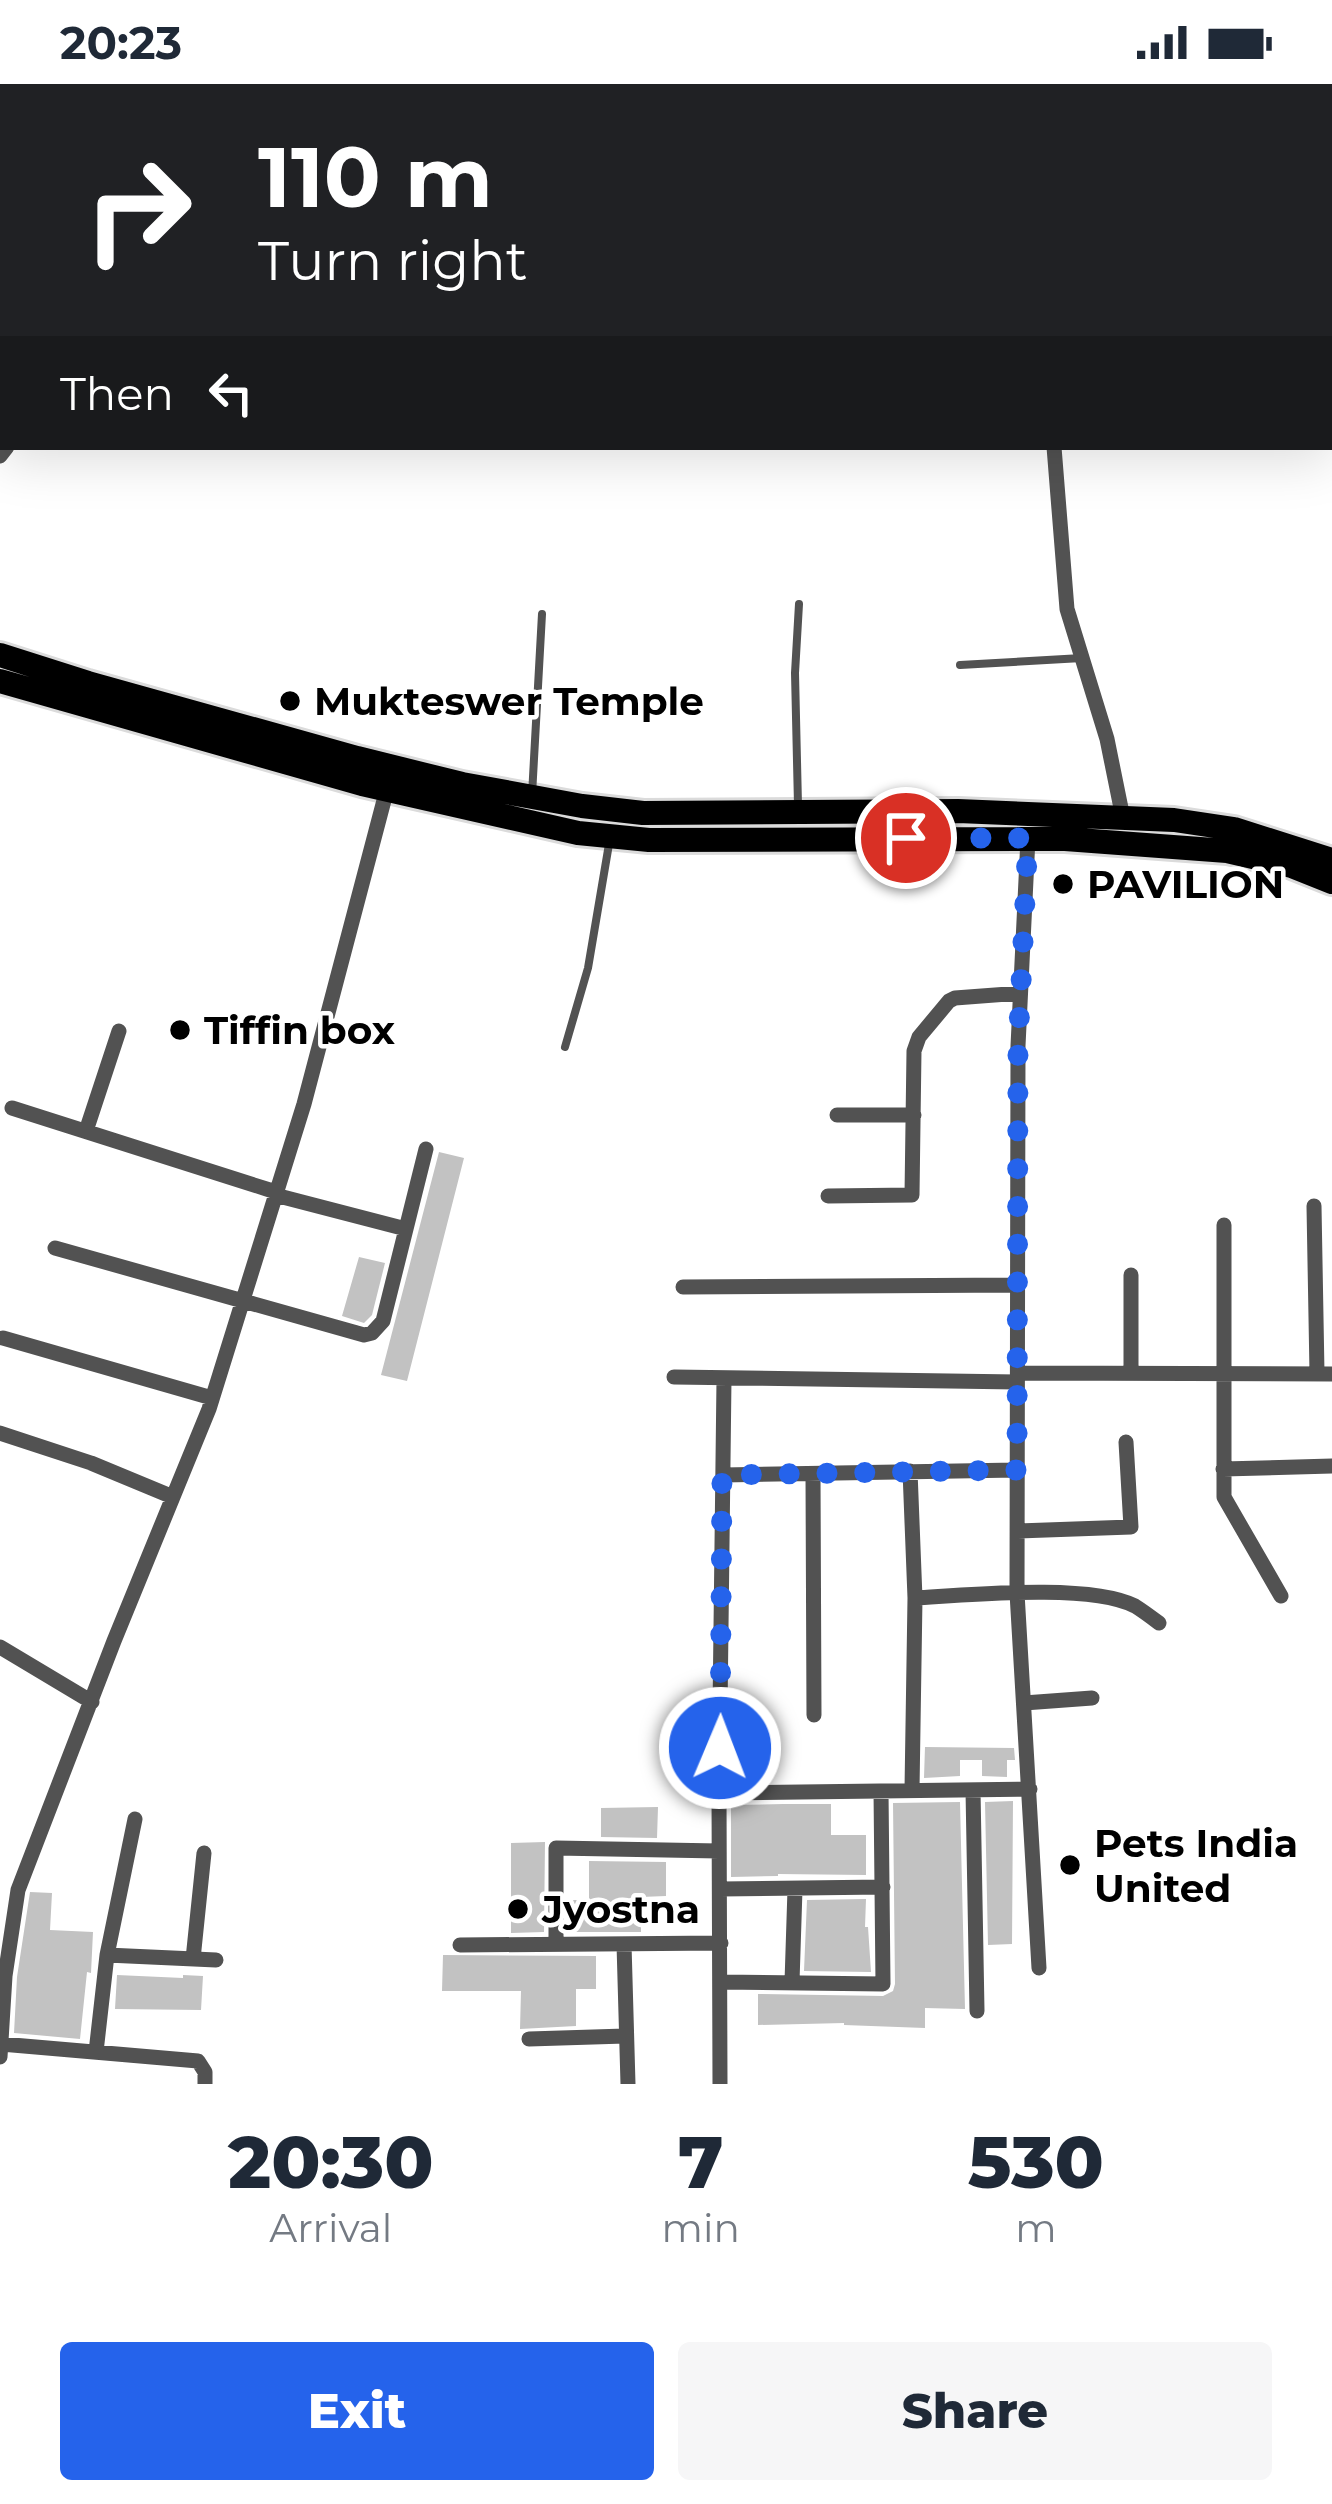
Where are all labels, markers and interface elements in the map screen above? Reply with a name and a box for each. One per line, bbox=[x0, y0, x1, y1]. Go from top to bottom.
text: 20:23 bbox=[60, 15, 182, 70]
text: 110 m bbox=[258, 126, 493, 228]
icon: right bbox=[60, 132, 216, 288]
text: Turn right bbox=[258, 228, 528, 294]
icon: left bbox=[198, 360, 264, 426]
text: Then bbox=[60, 366, 174, 421]
place label: Mukteswer Temple bbox=[314, 677, 704, 725]
marker: Mukteswer Temple bbox=[277, 688, 303, 714]
pin bbox=[855, 787, 957, 889]
icon: arrive bbox=[873, 805, 939, 871]
place label: PAVILION bbox=[1087, 860, 1284, 908]
marker: PAVILION bbox=[1050, 871, 1076, 897]
place label: Tiffin box bbox=[204, 1006, 396, 1054]
marker: Tiffin box bbox=[167, 1017, 193, 1043]
position arrow bbox=[657, 1685, 783, 1811]
place label: Pets India United bbox=[1094, 1819, 1298, 1912]
marker: Pets India United bbox=[1057, 1852, 1083, 1878]
place label: Jyostna bbox=[541, 1885, 700, 1933]
marker: Jyostna bbox=[505, 1896, 531, 1922]
text: 20:30 bbox=[228, 2118, 434, 2206]
text: 7 bbox=[678, 2118, 723, 2206]
text: 530 bbox=[968, 2118, 1104, 2206]
text: Arrival bbox=[269, 2204, 392, 2252]
text: min bbox=[662, 2204, 740, 2252]
text: m bbox=[1015, 2204, 1057, 2252]
button: Exit bbox=[60, 2342, 654, 2480]
button: Share bbox=[678, 2342, 1272, 2480]

